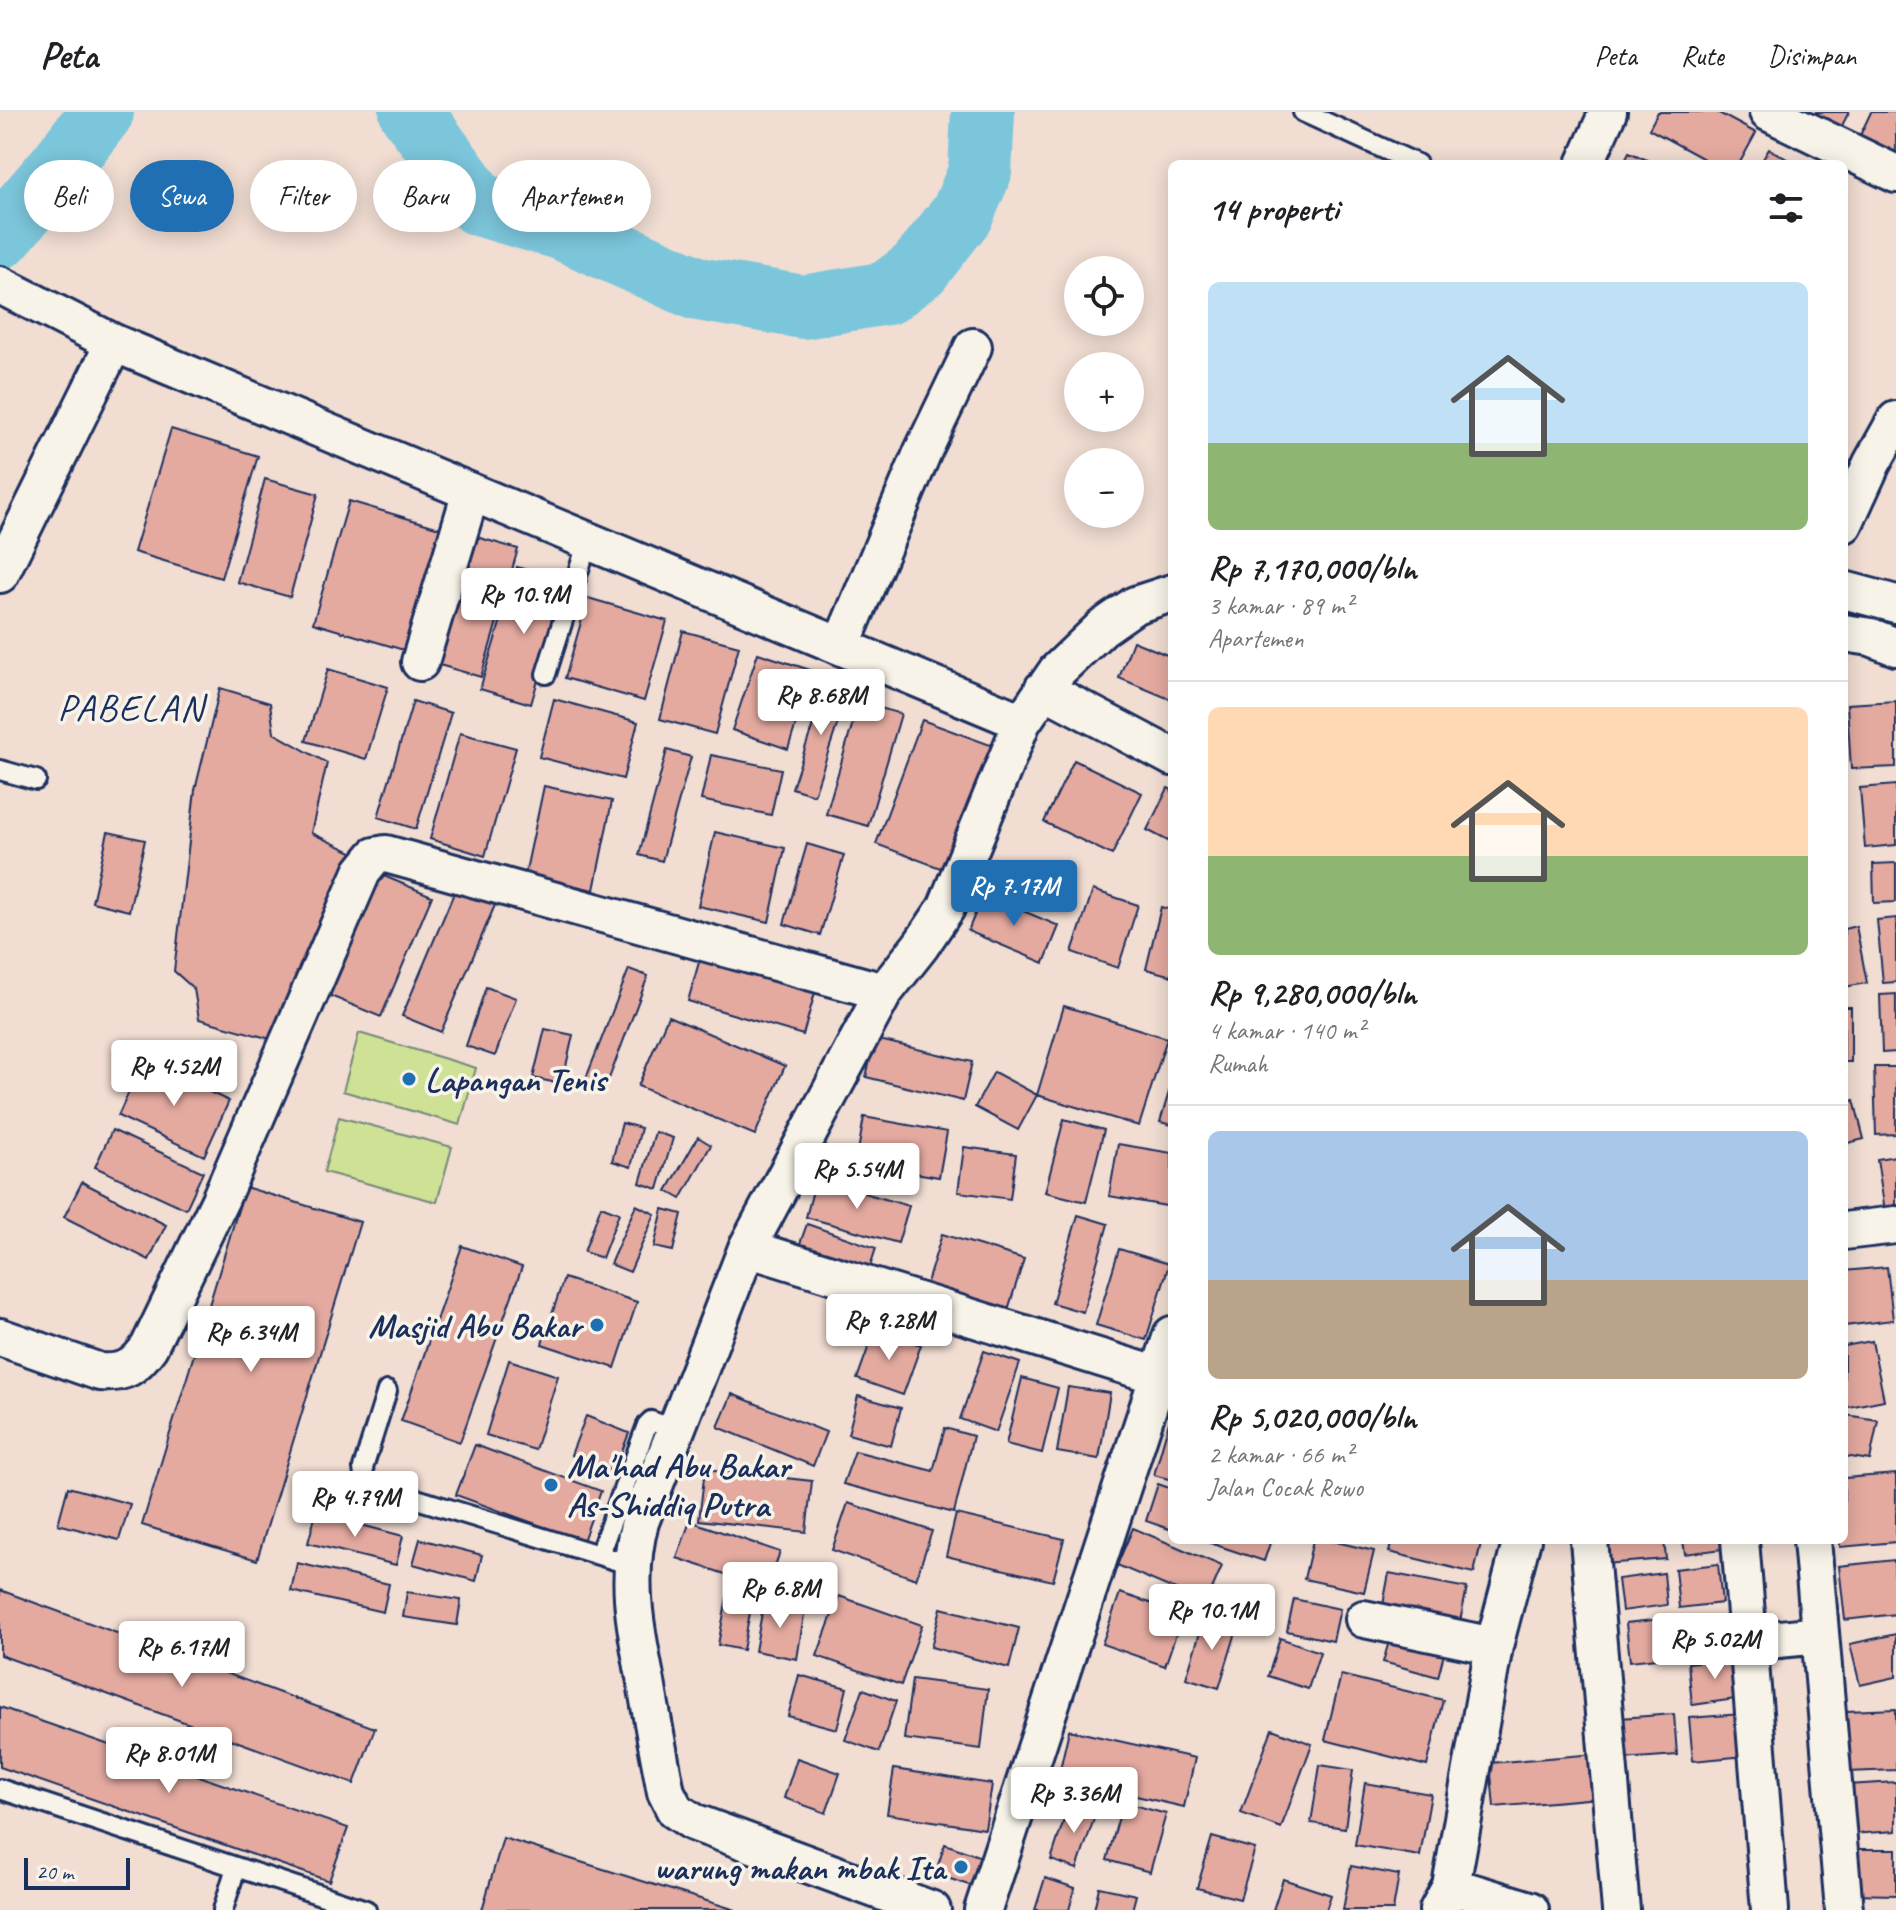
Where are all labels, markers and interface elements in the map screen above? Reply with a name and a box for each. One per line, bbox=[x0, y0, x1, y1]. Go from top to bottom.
text: Peta bbox=[40, 32, 98, 79]
text: Peta bbox=[1595, 38, 1637, 73]
text: Rute bbox=[1681, 38, 1724, 73]
text: Disimpan bbox=[1768, 38, 1856, 73]
chip: Beli bbox=[24, 160, 114, 232]
chip: Sewa bbox=[130, 160, 234, 232]
chip: Filter bbox=[250, 160, 357, 232]
chip: Baru bbox=[373, 160, 476, 232]
chip: Apartemen bbox=[492, 160, 651, 232]
icon: filters bbox=[1764, 186, 1808, 230]
text: 14 properti bbox=[1208, 187, 1339, 230]
map controls bbox=[1064, 256, 1144, 528]
button: locate bbox=[1064, 256, 1144, 336]
icon: home bbox=[1436, 334, 1580, 478]
button: + bbox=[1064, 352, 1144, 432]
button: − bbox=[1064, 448, 1144, 528]
text: Rp 7,170,000/bln bbox=[1208, 546, 1417, 589]
pin: Rp 10.9M bbox=[441, 568, 607, 636]
text: Rp 10.9M bbox=[479, 577, 569, 610]
text: 3 kamar · 89 m² bbox=[1208, 589, 1353, 622]
text: Apartemen bbox=[1208, 622, 1303, 655]
pin: Rp 8.68M bbox=[738, 669, 904, 737]
text: Rp 8.68M bbox=[776, 678, 866, 711]
district label: PABELAN bbox=[57, 684, 208, 731]
icon: home bbox=[1436, 759, 1580, 903]
pin: Rp 7.17M bbox=[931, 860, 1097, 928]
text: Rp 7.17M bbox=[969, 869, 1059, 902]
text: Rp 9,280,000/bln bbox=[1208, 971, 1416, 1014]
text: 4 kamar · 140 m² bbox=[1208, 1014, 1364, 1047]
pin: Rp 4.52M bbox=[91, 1040, 257, 1108]
text: Rumah bbox=[1208, 1047, 1268, 1080]
text: Rp 4.52M bbox=[129, 1049, 219, 1082]
place label: Lapangan Tenis bbox=[425, 1058, 609, 1101]
marker: Lapangan Tenis bbox=[400, 1070, 418, 1088]
pin: Rp 5.54M bbox=[774, 1143, 940, 1211]
text: Rp 5.54M bbox=[812, 1152, 902, 1185]
icon: home bbox=[1436, 1183, 1580, 1327]
pin: Rp 9.28M bbox=[806, 1294, 972, 1362]
text: Rp 9.28M bbox=[844, 1303, 934, 1336]
place label: Masjid Abu Bakar bbox=[368, 1304, 585, 1347]
pin: Rp 6.34M bbox=[168, 1306, 334, 1374]
text: Rp 6.34M bbox=[206, 1315, 296, 1348]
marker: Masjid Abu Bakar bbox=[588, 1316, 606, 1334]
text: Rp 5,020,000/bln bbox=[1208, 1395, 1416, 1438]
text: 2 kamar · 66 m² bbox=[1208, 1438, 1353, 1471]
place label: Ma'had Abu Bakar As-Shiddiq Putra bbox=[567, 1444, 793, 1526]
pin: Rp 4.79M bbox=[272, 1471, 438, 1539]
text: Jalan Cocak Rowo bbox=[1208, 1471, 1363, 1504]
marker: Ma'had Abu Bakar As-Shiddiq Putra bbox=[542, 1476, 560, 1494]
text: Rp 4.79M bbox=[310, 1480, 400, 1513]
pin: Rp 6.8M bbox=[706, 1562, 854, 1630]
text: Rp 6.8M bbox=[741, 1571, 819, 1604]
pin: Rp 10.1M bbox=[1129, 1584, 1295, 1652]
text: Rp 10.1M bbox=[1167, 1593, 1257, 1626]
pin: Rp 5.02M bbox=[1632, 1613, 1798, 1681]
pin: Rp 6.17M bbox=[99, 1621, 265, 1689]
text: Rp 5.02M bbox=[1670, 1622, 1760, 1655]
text: Rp 6.17M bbox=[137, 1630, 227, 1663]
pin: Rp 8.01M bbox=[86, 1727, 252, 1795]
text: Rp 8.01M bbox=[124, 1736, 214, 1769]
pin: Rp 3.36M bbox=[991, 1767, 1157, 1835]
text: Rp 3.36M bbox=[1029, 1776, 1119, 1809]
place label: warung makan mbak Ita bbox=[654, 1846, 948, 1889]
scale bar bbox=[24, 1854, 130, 1890]
text: 20 m bbox=[36, 1858, 73, 1886]
marker: warung makan mbak Ita bbox=[952, 1858, 970, 1876]

